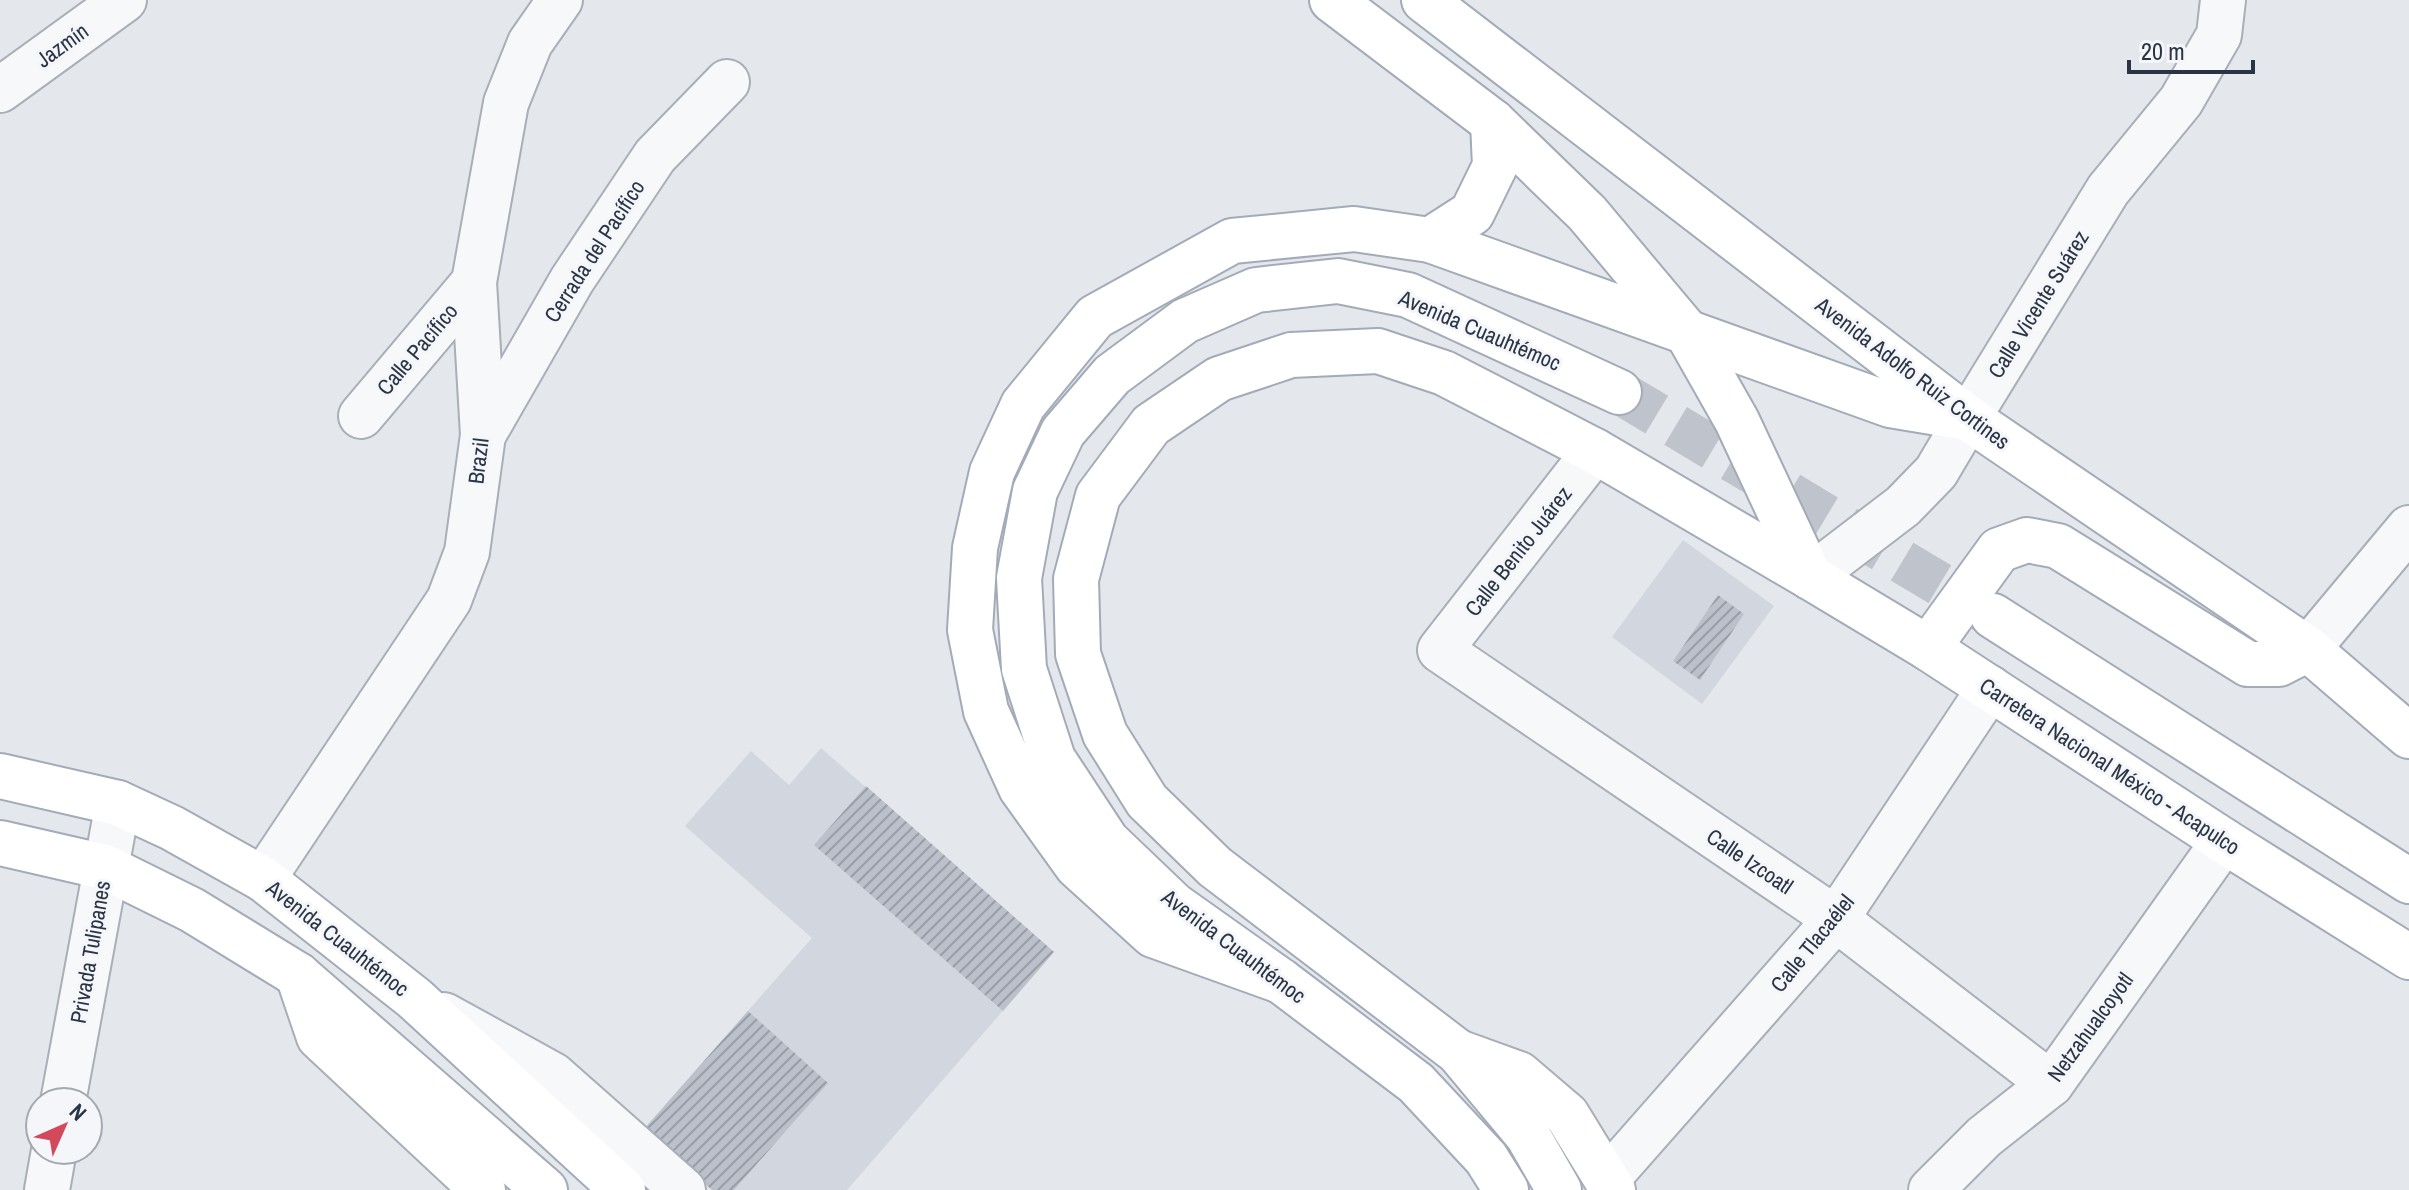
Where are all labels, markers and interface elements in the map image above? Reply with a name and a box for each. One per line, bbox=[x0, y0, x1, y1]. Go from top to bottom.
street label: Jazmín bbox=[30, 16, 94, 74]
scale bar bbox=[2129, 24, 2253, 74]
text: 20 m bbox=[2141, 35, 2185, 67]
street label: Cerrada del Pacífico bbox=[537, 174, 651, 328]
street label: Calle Vicente Suárez bbox=[1980, 224, 2096, 384]
street label: Avenida Cuauhtémoc bbox=[1394, 282, 1566, 378]
street label: Avenida Adolfo Ruiz Cortines bbox=[1809, 289, 2016, 456]
street label: Calle Pacífico bbox=[370, 297, 464, 401]
street label: Brazil bbox=[460, 436, 496, 486]
street label: Calle Benito Juárez bbox=[1458, 480, 1578, 622]
street label: Carretera Nacional México - Acapulco bbox=[1974, 670, 2246, 862]
street label: Calle Izcoatl bbox=[1701, 821, 1799, 901]
street label: Avenida Cuauhtémoc bbox=[260, 872, 415, 1003]
street label: Privada Tulipanes bbox=[63, 878, 117, 1026]
street label: Avenida Cuauhtémoc bbox=[1155, 881, 1312, 1010]
street label: Calle Tlacaélel bbox=[1763, 888, 1861, 998]
street label: Netzahualcoyotl bbox=[2040, 966, 2140, 1088]
north arrow bbox=[24, 1086, 104, 1166]
text: N bbox=[63, 1097, 93, 1127]

